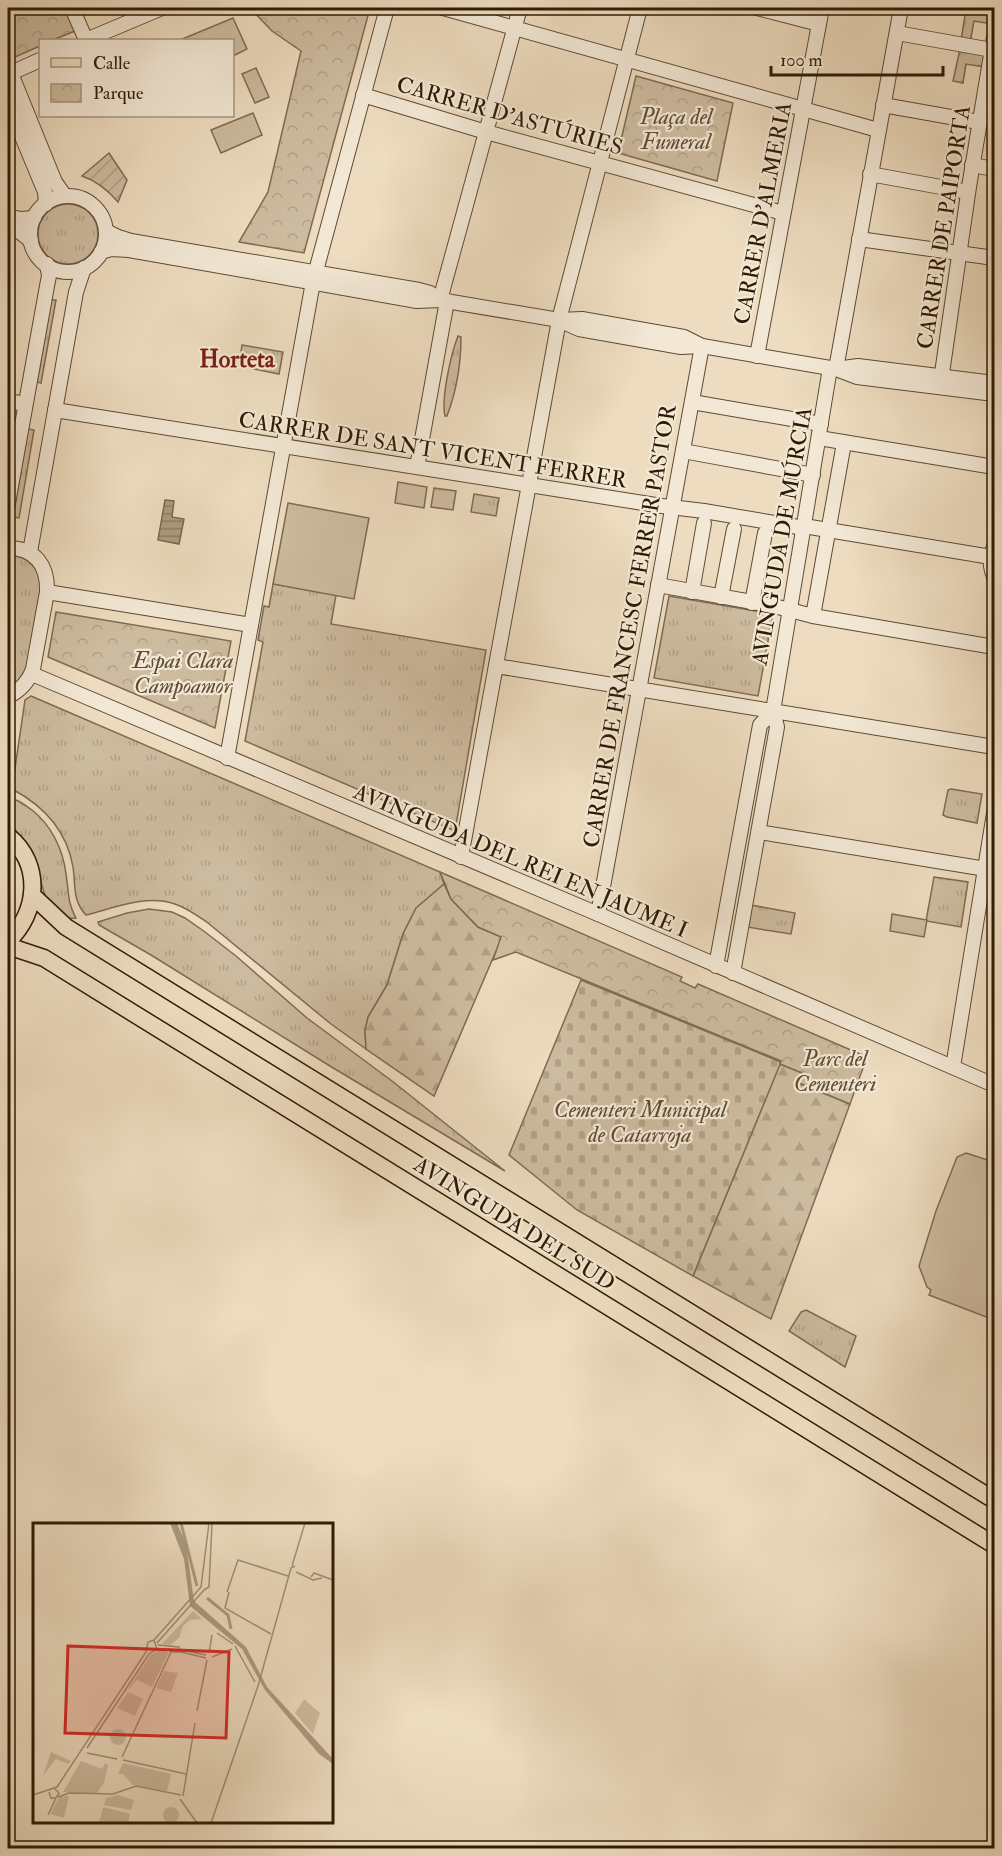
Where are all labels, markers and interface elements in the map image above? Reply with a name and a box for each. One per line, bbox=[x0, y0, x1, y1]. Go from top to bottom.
legend bbox=[39, 39, 234, 117]
scale bar bbox=[771, 39, 944, 77]
text: 100 m bbox=[780, 49, 823, 72]
text: Calle bbox=[93, 52, 131, 75]
street label: CARRER D'ASTÚRIES bbox=[393, 69, 626, 162]
text: Parque bbox=[93, 82, 144, 105]
street label: CARRER D'ALMERIA bbox=[728, 99, 798, 327]
park label: Plaça del Fumeral bbox=[639, 103, 714, 156]
street label: CARRER DE PAIPORTA bbox=[911, 103, 977, 351]
district label: Horteta bbox=[199, 344, 276, 375]
street label: CARRER DE FRANCESC FERRER PASTOR bbox=[577, 401, 683, 850]
street label: CARRER DE SANT VICENT FERRER bbox=[237, 405, 630, 495]
street label: AVINGUDA DE MÚRCIA bbox=[744, 405, 819, 668]
park label: Espai Clara Campoamor bbox=[130, 647, 234, 700]
street label: AVINGUDA DEL REI EN JAUME I bbox=[348, 777, 692, 944]
park label: Parc del Cementeri bbox=[794, 1045, 876, 1098]
park label: Cementeri Municipal de Catarroja bbox=[554, 1096, 728, 1149]
street label: AVINGUDA DEL SUD bbox=[408, 1150, 620, 1297]
inset map bbox=[33, 1523, 333, 1823]

